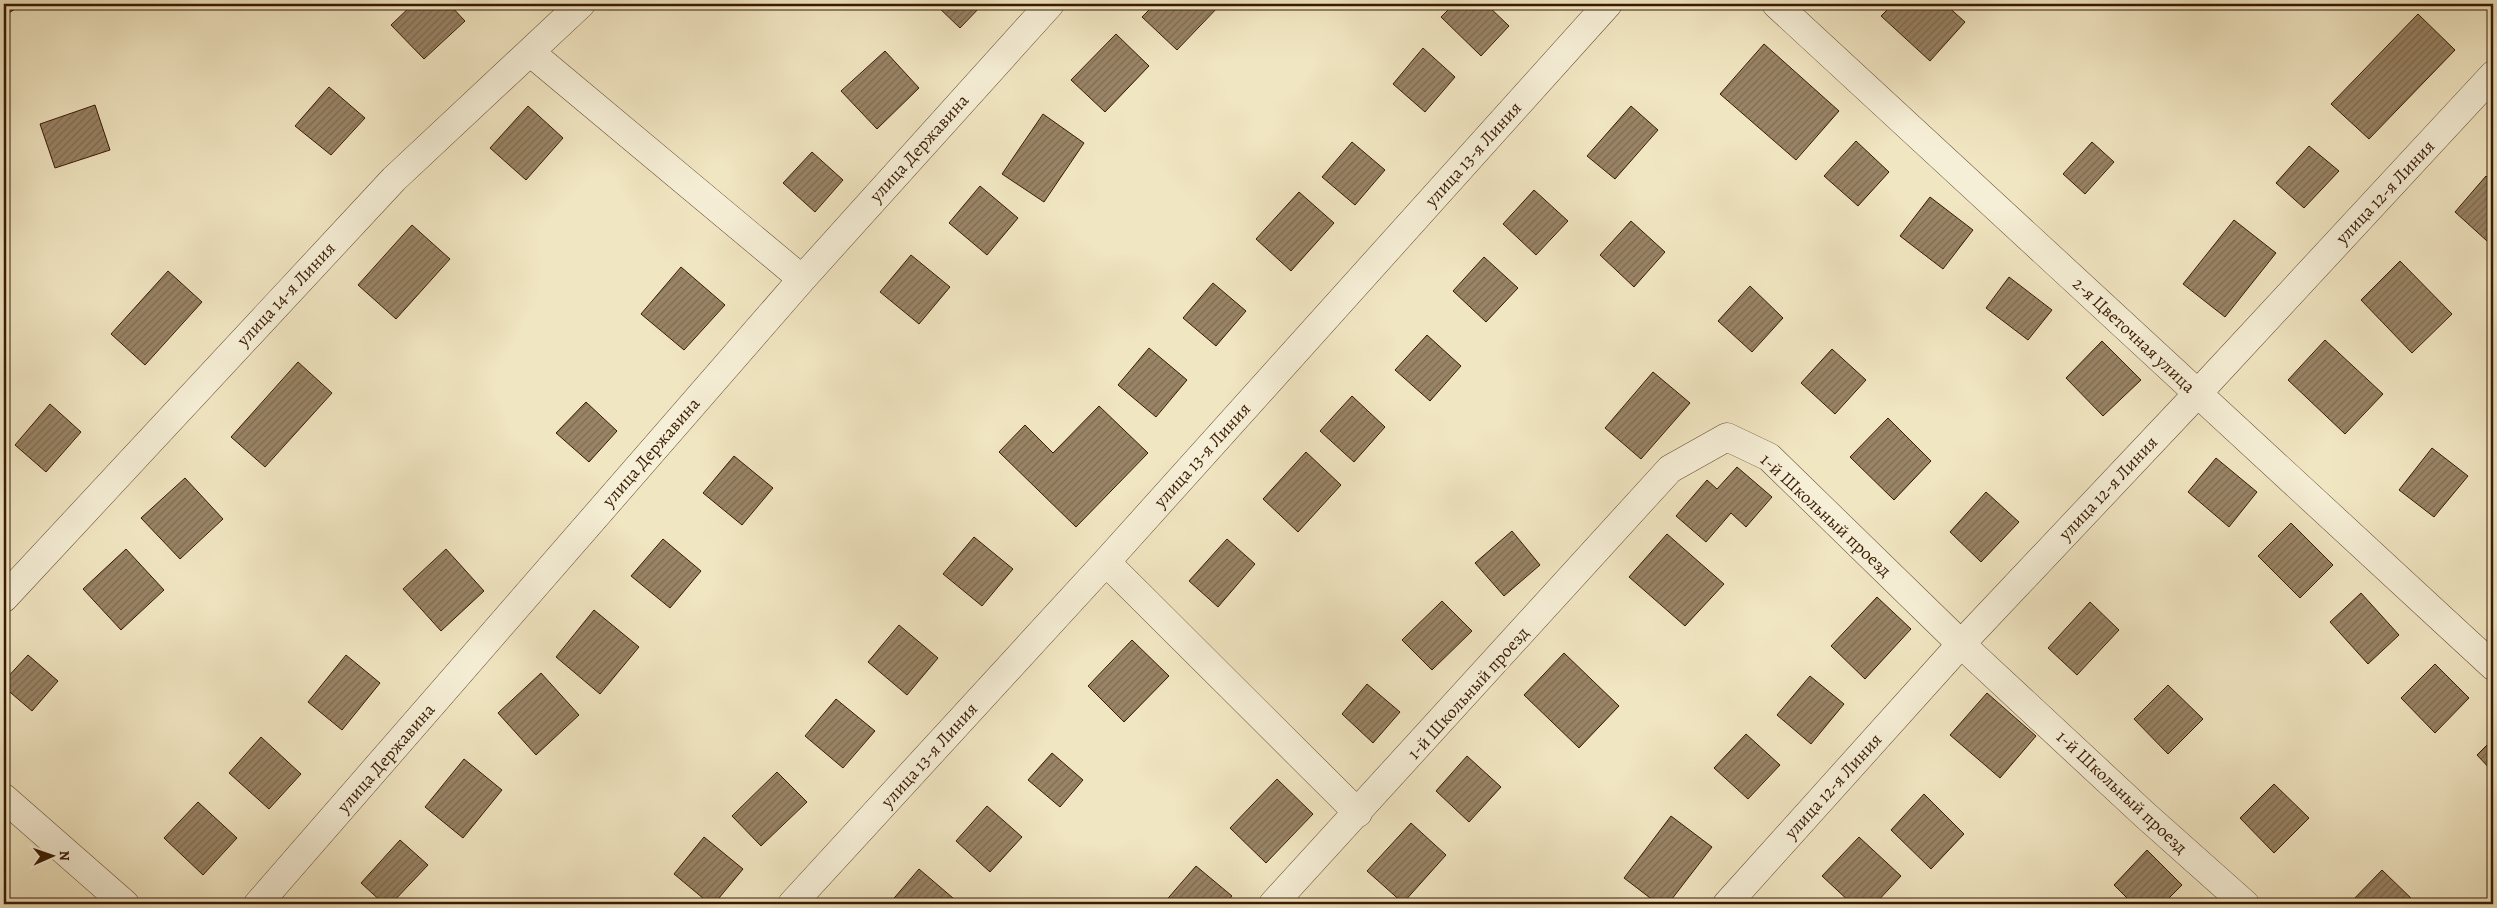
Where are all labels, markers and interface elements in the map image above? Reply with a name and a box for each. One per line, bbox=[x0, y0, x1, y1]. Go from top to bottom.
street label: улица Державина bbox=[863, 88, 974, 208]
street label: улица 13-я Линия bbox=[1419, 96, 1527, 212]
street label: улица 12-я Линия bbox=[2330, 135, 2440, 250]
street label: улица 14-я Линия bbox=[231, 237, 341, 352]
street label: 2-я Цветочная улица bbox=[2067, 272, 2201, 399]
street label: улица Державина bbox=[596, 392, 706, 513]
street label: улица 13-я Линия bbox=[1148, 397, 1256, 513]
street label: улица 12-я Линия bbox=[2053, 431, 2163, 546]
street label: 1-й Школьный проезд bbox=[1755, 448, 1897, 582]
street label: 1-й Школьный проезд bbox=[1402, 621, 1534, 765]
street label: улица 13-я Линия bbox=[875, 697, 983, 813]
street label: улица Державина bbox=[331, 698, 441, 819]
street label: 1-й Школьный проезд bbox=[2051, 725, 2193, 859]
street label: улица 12-я Линия bbox=[1778, 728, 1887, 845]
north arrow bbox=[28, 830, 78, 880]
text: N bbox=[55, 850, 74, 861]

